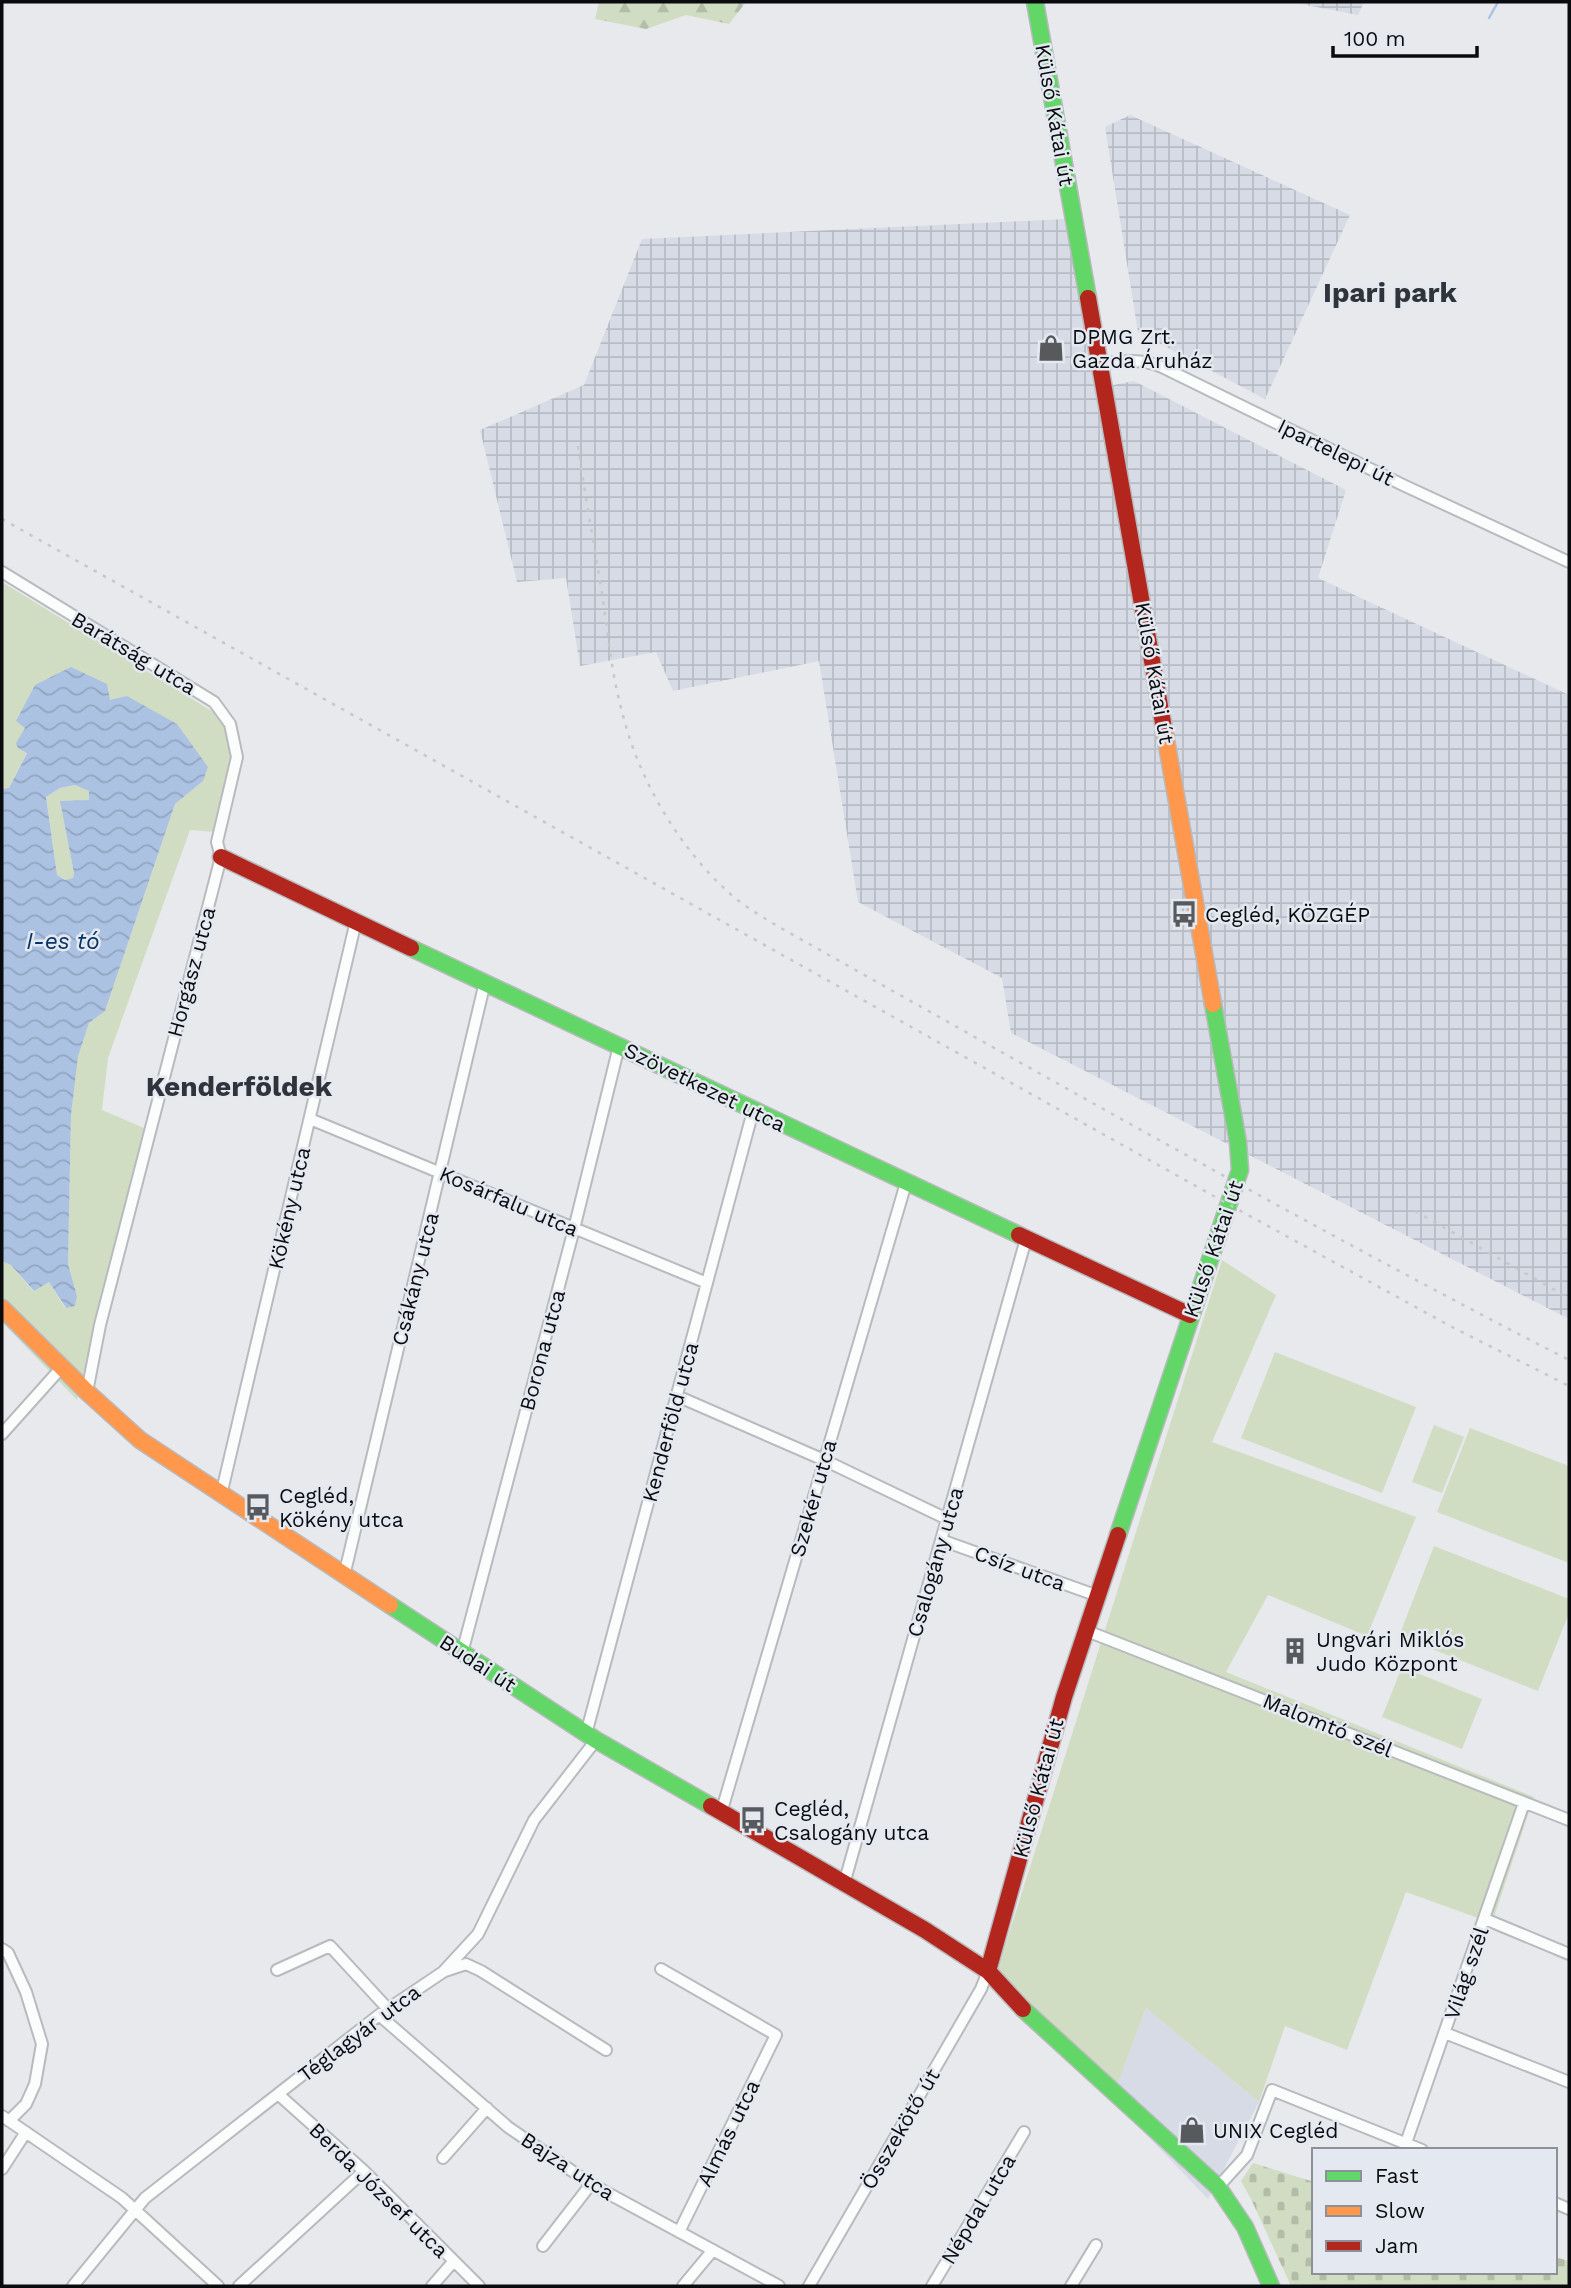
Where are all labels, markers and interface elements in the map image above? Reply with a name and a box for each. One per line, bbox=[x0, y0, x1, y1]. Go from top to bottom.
scale bar bbox=[1333, 14, 1476, 58]
text: 100 m bbox=[1344, 26, 1406, 51]
street label: Külső Kátai út bbox=[1030, 42, 1080, 188]
district label: Ipari park bbox=[1323, 276, 1457, 309]
place label: DPMG Zrt. Gazda Áruház bbox=[1072, 324, 1213, 373]
shop icon: DPMG Zrt. Gazda Áruház bbox=[1036, 333, 1066, 363]
street label: Ipartelepi út bbox=[1274, 413, 1398, 491]
street label: Külső Kátai út bbox=[1130, 600, 1180, 746]
street label: Barátság utca bbox=[67, 606, 201, 700]
bus stop icon: Cegléd, KÖZGÉP bbox=[1169, 899, 1199, 929]
place label: Cegléd, KÖZGÉP bbox=[1205, 902, 1370, 927]
street label: Horgász utca bbox=[162, 904, 220, 1040]
water label: I-es tó bbox=[26, 928, 100, 955]
street label: Szövetkezet utca bbox=[620, 1037, 790, 1137]
district label: Kenderföldek bbox=[146, 1070, 333, 1103]
street label: Kökény utca bbox=[263, 1144, 315, 1272]
street label: Kosárfalu utca bbox=[436, 1160, 582, 1242]
street label: Külső Kátai út bbox=[1178, 1177, 1248, 1321]
street label: Csákány utca bbox=[386, 1210, 444, 1348]
street label: Borona utca bbox=[514, 1287, 570, 1413]
street label: Kenderföld utca bbox=[637, 1339, 703, 1505]
street label: Szekér utca bbox=[784, 1436, 842, 1560]
place label: Cegléd, Kökény utca bbox=[279, 1483, 404, 1532]
street label: Csalogány utca bbox=[902, 1484, 968, 1640]
bus stop icon: Cegléd, Kökény utca bbox=[243, 1492, 273, 1522]
street label: Csíz utca bbox=[971, 1540, 1069, 1596]
place label: Ungvári Miklós Judo Központ bbox=[1316, 1627, 1464, 1676]
street label: Budai út bbox=[435, 1629, 521, 1697]
building icon: Ungvári Miklós Judo Központ bbox=[1280, 1636, 1310, 1666]
street label: Malomtó szél bbox=[1259, 1688, 1397, 1763]
street label: Külső Kátai út bbox=[1007, 1715, 1069, 1861]
place label: Cegléd, Csalogány utca bbox=[774, 1796, 929, 1845]
bus stop icon: Cegléd, Csalogány utca bbox=[738, 1805, 768, 1835]
street label: Világ szél bbox=[1438, 1923, 1494, 2023]
street label: Téglagyár utca bbox=[293, 1979, 425, 2087]
street label: Összekötő út bbox=[855, 2064, 945, 2194]
street label: Almás utca bbox=[691, 2075, 765, 2191]
shop icon: UNIX Cegléd bbox=[1177, 2115, 1207, 2145]
street label: Berda József utca bbox=[304, 2117, 454, 2263]
place label: UNIX Cegléd bbox=[1213, 2118, 1338, 2143]
street label: Bajza utca bbox=[517, 2127, 620, 2206]
legend bbox=[1312, 2148, 1557, 2274]
street label: Népdal utca bbox=[935, 2149, 1021, 2269]
text: Fast bbox=[1375, 2163, 1419, 2188]
text: Slow bbox=[1375, 2198, 1425, 2223]
text: Jam bbox=[1375, 2233, 1418, 2258]

